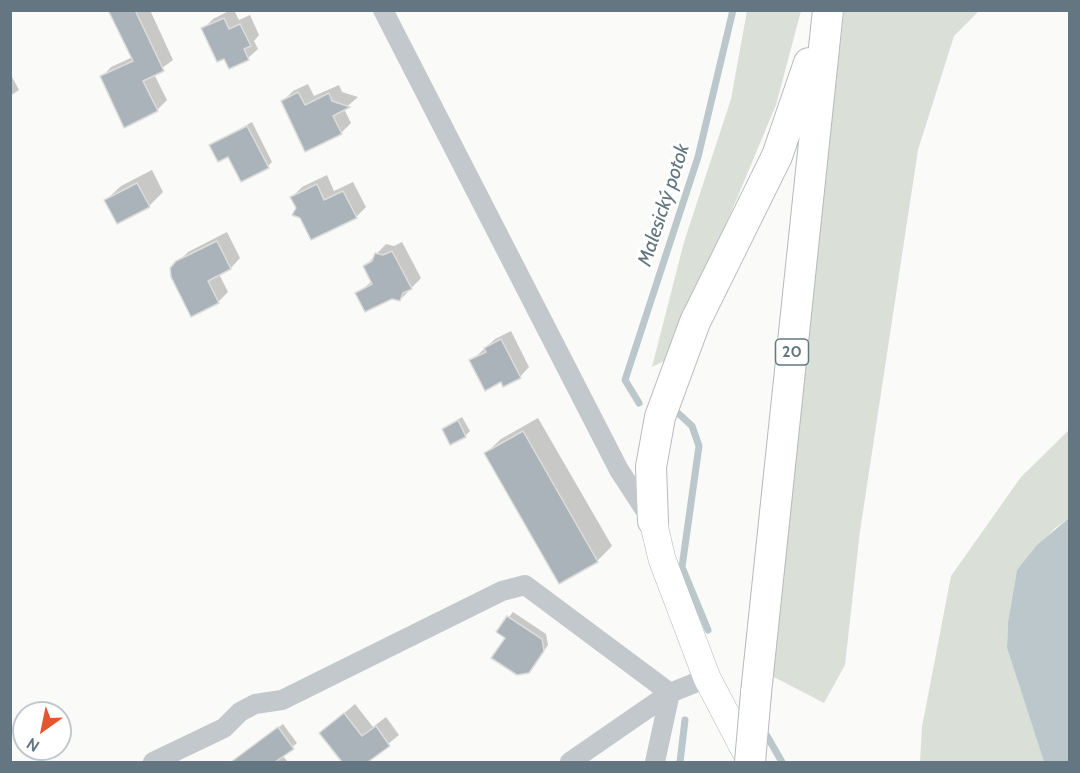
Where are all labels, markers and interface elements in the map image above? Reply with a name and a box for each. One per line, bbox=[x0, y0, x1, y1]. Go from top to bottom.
water label: Malesický potok bbox=[633, 141, 695, 269]
road number: 20 bbox=[776, 339, 808, 365]
north arrow bbox=[12, 701, 72, 761]
text: N bbox=[23, 734, 43, 756]

